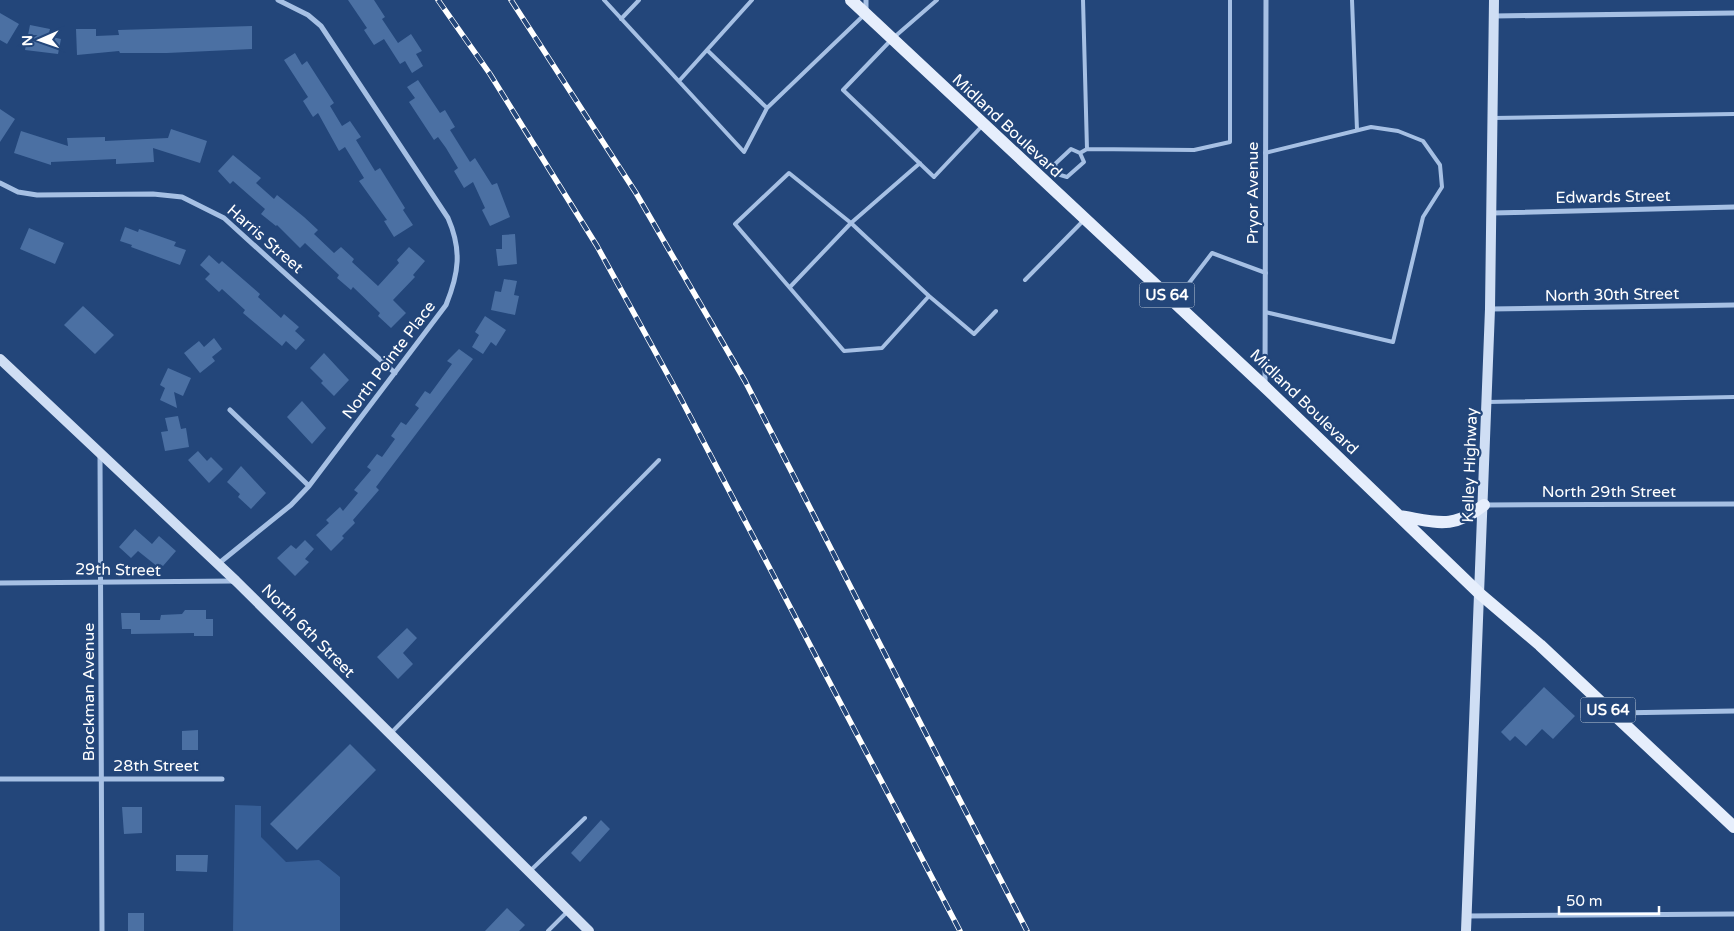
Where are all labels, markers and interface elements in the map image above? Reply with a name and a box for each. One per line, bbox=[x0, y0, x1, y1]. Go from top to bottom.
north arrow bbox=[15, 15, 65, 65]
text: N bbox=[19, 35, 36, 46]
street label: Midland Boulevard bbox=[948, 70, 1066, 182]
street label: Pryor Avenue bbox=[1243, 142, 1263, 244]
street label: Edwards Street bbox=[1555, 186, 1671, 208]
street label: Harris Street bbox=[223, 200, 307, 278]
road number: US 64 bbox=[1140, 282, 1194, 308]
street label: North 30th Street bbox=[1545, 284, 1679, 306]
street label: North Pointe Place bbox=[338, 297, 440, 423]
street label: Midland Boulevard bbox=[1246, 345, 1362, 459]
street label: Kelley Highway bbox=[1458, 407, 1482, 523]
street label: North 29th Street bbox=[1542, 482, 1676, 502]
street label: 29th Street bbox=[75, 559, 161, 581]
street label: North 6th Street bbox=[257, 580, 359, 682]
street label: Brockman Avenue bbox=[79, 623, 99, 761]
road number: US 64 bbox=[1580, 698, 1636, 722]
street label: 28th Street bbox=[113, 756, 199, 776]
scale bar bbox=[1559, 884, 1659, 916]
text: 50 m bbox=[1566, 892, 1603, 910]

